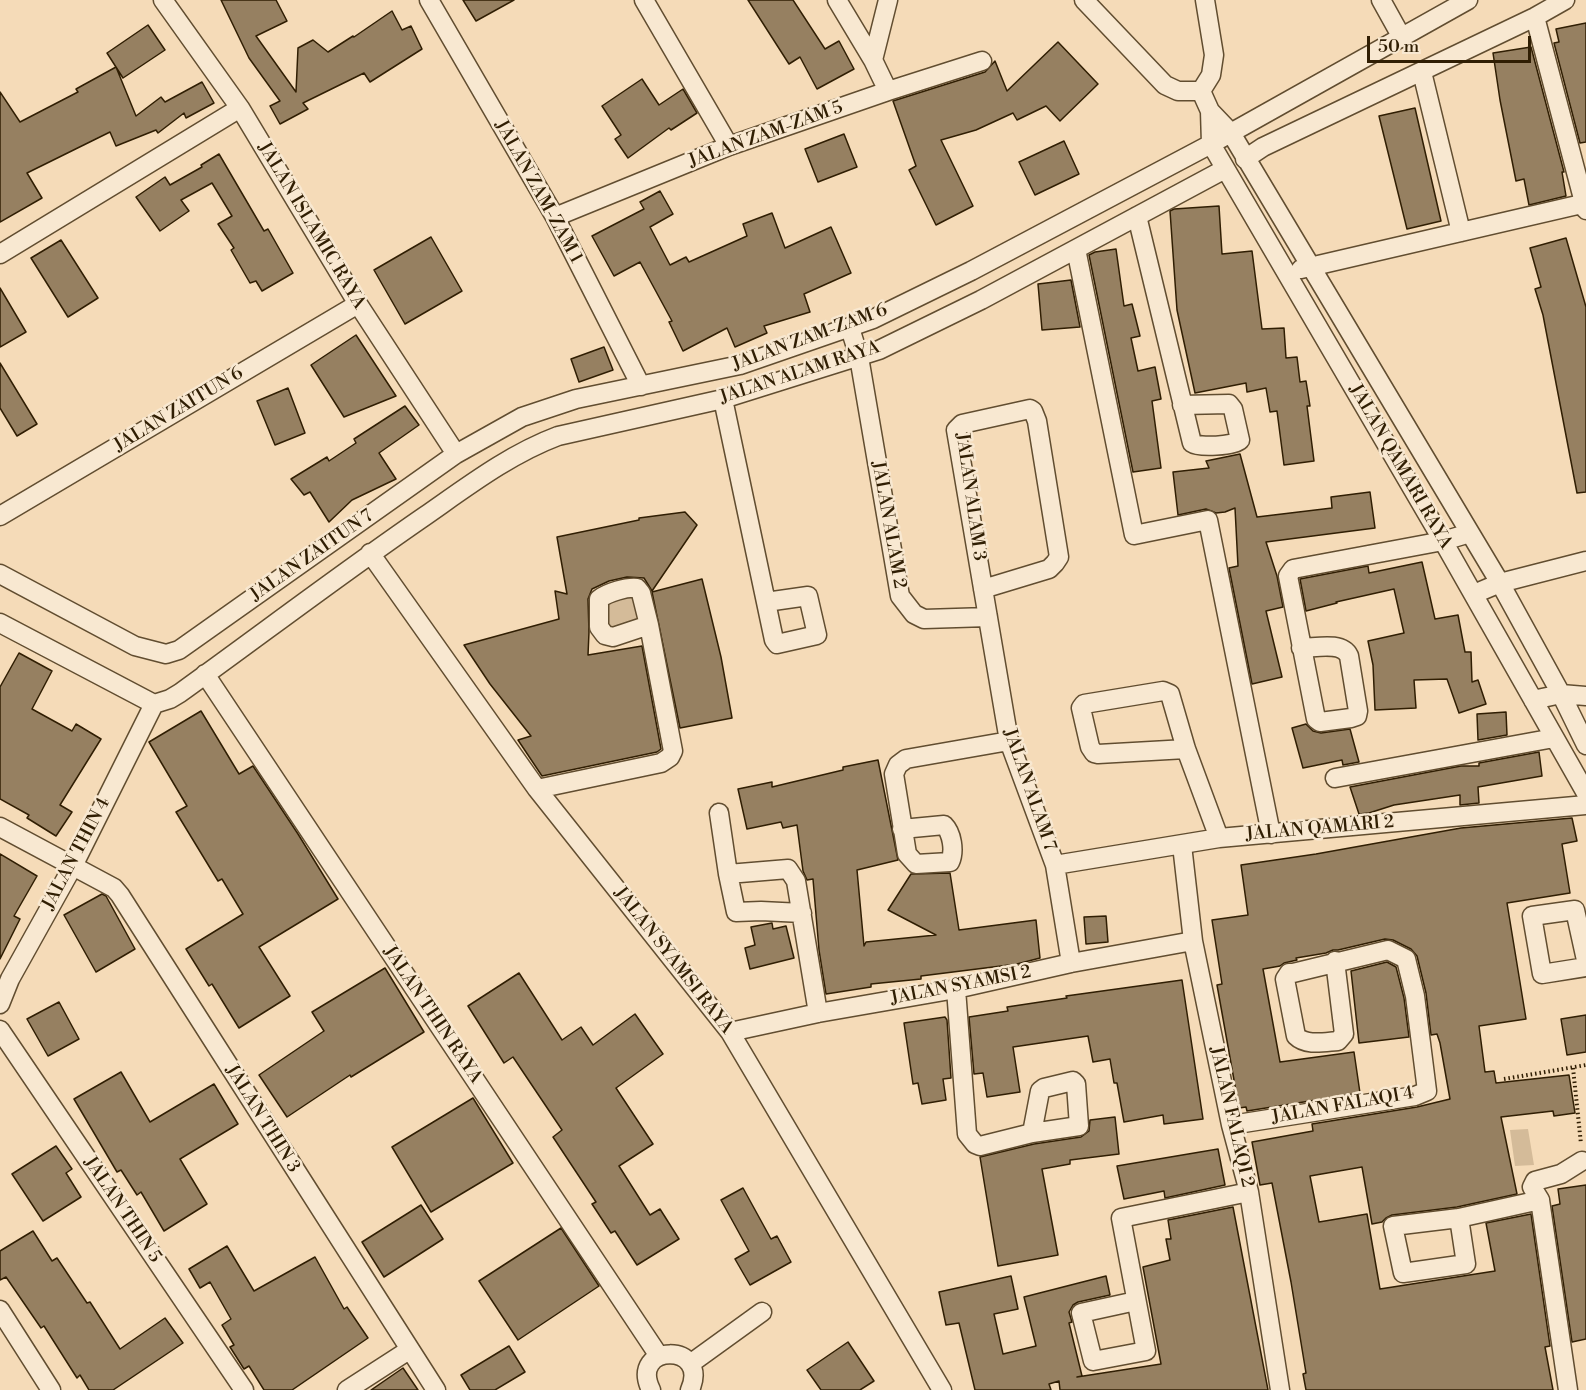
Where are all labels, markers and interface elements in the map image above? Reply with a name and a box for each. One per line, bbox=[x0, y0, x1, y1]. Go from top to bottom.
scale bar bbox=[1370, 24, 1534, 62]
text: 50 m bbox=[1378, 35, 1419, 58]
street label: JALAN ZAM-ZAM 5 bbox=[686, 97, 846, 173]
street label: JALAN ZAM-ZAM 1 bbox=[490, 117, 586, 267]
street label: JALAN ISLAMIC RAYA bbox=[253, 139, 369, 313]
street label: JALAN ZAM-ZAM 6 bbox=[729, 300, 891, 376]
street label: JALAN ALAM RAYA bbox=[717, 337, 883, 409]
street label: JALAN ZAITUN 6 bbox=[111, 363, 247, 457]
street label: JALAN QAMARI RAYA bbox=[1344, 381, 1456, 553]
street label: JALAN ALAM 3 bbox=[950, 432, 990, 562]
street label: JALAN ALAM 2 bbox=[866, 460, 910, 590]
street label: JALAN ZAITUN 7 bbox=[246, 506, 378, 606]
street label: JALAN ALAM 7 bbox=[998, 726, 1060, 854]
street label: JALAN THIN 4 bbox=[38, 794, 116, 914]
street label: JALAN QAMARI 2 bbox=[1245, 812, 1395, 846]
street label: JALAN SYAMSI RAYA bbox=[609, 883, 737, 1039]
street label: JALAN THIN RAYA bbox=[378, 942, 486, 1088]
street label: JALAN SYAMSI 2 bbox=[889, 962, 1033, 1010]
street label: JALAN FALAQI 2 bbox=[1204, 1045, 1258, 1189]
street label: JALAN THIN 3 bbox=[220, 1061, 304, 1177]
street label: JALAN FALAQI 4 bbox=[1270, 1083, 1416, 1129]
street label: JALAN THIN 5 bbox=[79, 1153, 165, 1267]

